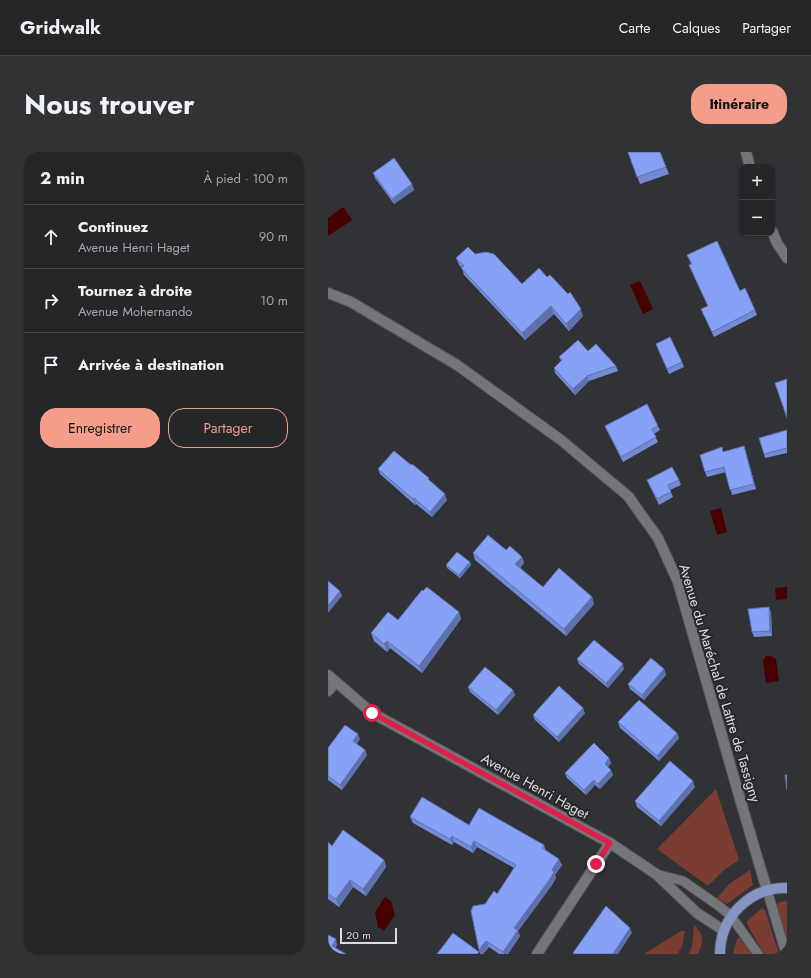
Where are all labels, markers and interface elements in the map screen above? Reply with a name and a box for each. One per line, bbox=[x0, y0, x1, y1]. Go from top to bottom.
text: Gridwalk bbox=[20, 14, 101, 41]
text: Carte bbox=[619, 18, 650, 38]
text: Calques bbox=[672, 18, 720, 38]
text: Partager bbox=[742, 18, 791, 38]
text: Nous trouver bbox=[24, 84, 195, 125]
button: Itinéraire bbox=[691, 84, 787, 124]
map controls bbox=[739, 164, 775, 236]
button: + bbox=[739, 164, 775, 200]
text: 2 min bbox=[40, 166, 85, 190]
text: À pied · 100 m bbox=[203, 169, 288, 188]
button: − bbox=[739, 200, 775, 236]
text: Continuez bbox=[78, 216, 148, 238]
icon: ahead bbox=[40, 226, 62, 248]
text: 90 m bbox=[259, 227, 288, 246]
text: Avenue Henri Haget bbox=[78, 238, 190, 257]
text: Tournez à droite bbox=[78, 280, 192, 302]
icon: right bbox=[40, 290, 62, 312]
text: 10 m bbox=[260, 291, 288, 310]
text: Avenue Mohernando bbox=[78, 302, 192, 321]
icon: arrive bbox=[40, 354, 62, 376]
text: Arrivée à destination bbox=[78, 354, 224, 376]
button: Enregistrer bbox=[40, 408, 160, 448]
button: Partager bbox=[168, 408, 288, 448]
street label: Avenue du Maréchal de Lattre de Tassigny bbox=[674, 561, 766, 805]
route start bbox=[363, 704, 381, 722]
street label: Avenue Henri Haget bbox=[478, 748, 593, 824]
route end bbox=[587, 855, 605, 873]
scale bar bbox=[340, 926, 397, 945]
text: 20 m bbox=[346, 927, 371, 943]

